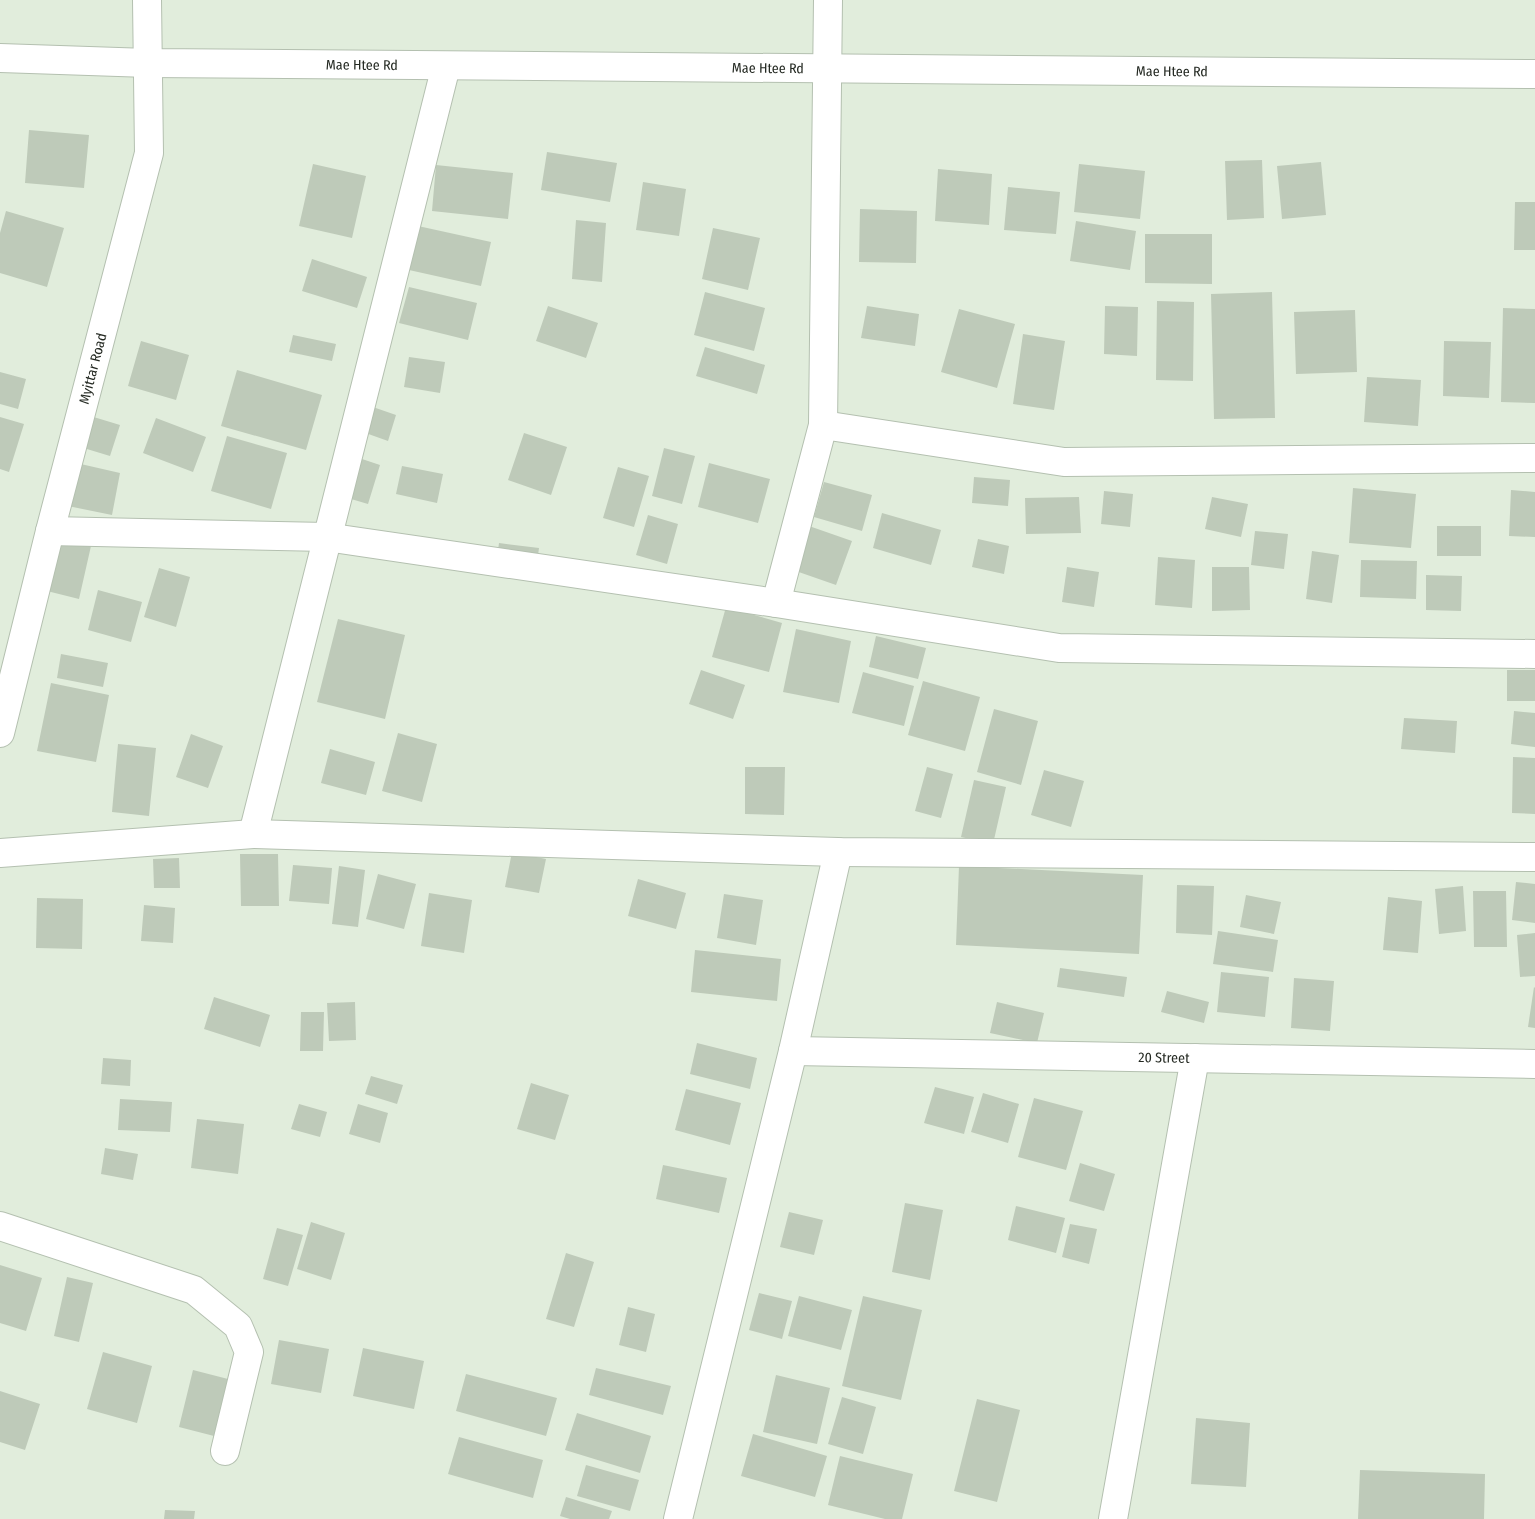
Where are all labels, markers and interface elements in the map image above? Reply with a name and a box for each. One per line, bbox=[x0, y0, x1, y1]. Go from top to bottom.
street label: Mae Htee Rd bbox=[326, 56, 398, 73]
street label: Mae Htee Rd bbox=[732, 59, 804, 77]
street label: Mae Htee Rd bbox=[1136, 62, 1208, 80]
street label: Myittar Road bbox=[75, 331, 110, 406]
street label: 20 Street bbox=[1138, 1049, 1190, 1066]

